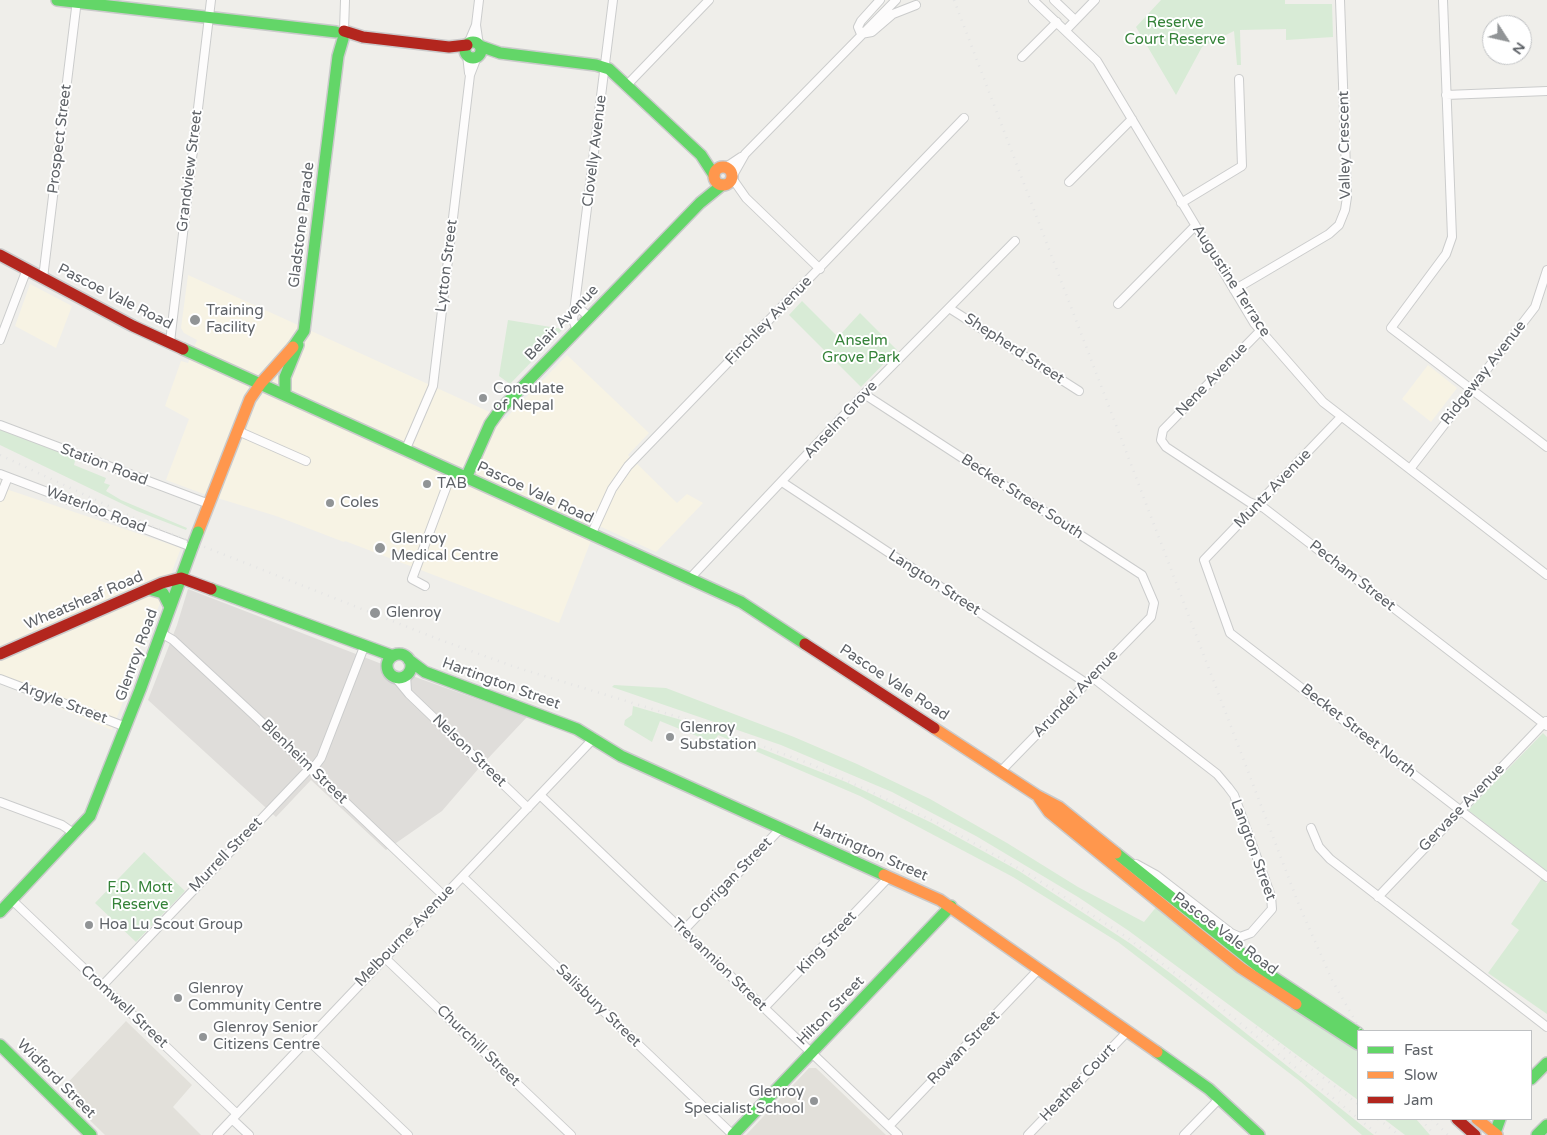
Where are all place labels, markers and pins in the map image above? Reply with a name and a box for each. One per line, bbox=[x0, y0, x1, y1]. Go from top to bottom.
place label: Training Facility bbox=[206, 302, 264, 337]
marker: Training Facility bbox=[188, 313, 202, 327]
place label: Consulate of Nepal bbox=[493, 380, 564, 415]
marker: Consulate of Nepal bbox=[477, 392, 489, 404]
place label: TAB bbox=[437, 475, 467, 493]
marker: TAB bbox=[421, 478, 433, 490]
place label: Coles bbox=[340, 494, 379, 512]
marker: Coles bbox=[324, 497, 336, 509]
place label: Glenroy Medical Centre bbox=[391, 530, 498, 565]
marker: Glenroy Medical Centre bbox=[373, 541, 387, 555]
place label: Glenroy bbox=[386, 604, 441, 622]
marker: Glenroy bbox=[368, 606, 382, 620]
place label: Glenroy Substation bbox=[680, 719, 757, 754]
marker: Glenroy Substation bbox=[664, 731, 676, 743]
place label: Hoa Lu Scout Group bbox=[99, 916, 243, 934]
marker: Hoa Lu Scout Group bbox=[83, 919, 95, 931]
place label: Glenroy Community Centre bbox=[188, 980, 322, 1015]
marker: Glenroy Community Centre bbox=[172, 992, 184, 1004]
place label: Glenroy Senior Citizens Centre bbox=[213, 1019, 320, 1054]
marker: Glenroy Senior Citizens Centre bbox=[197, 1031, 209, 1043]
place label: Glenroy Specialist School bbox=[684, 1083, 804, 1118]
marker: Glenroy Specialist School bbox=[808, 1095, 820, 1107]

